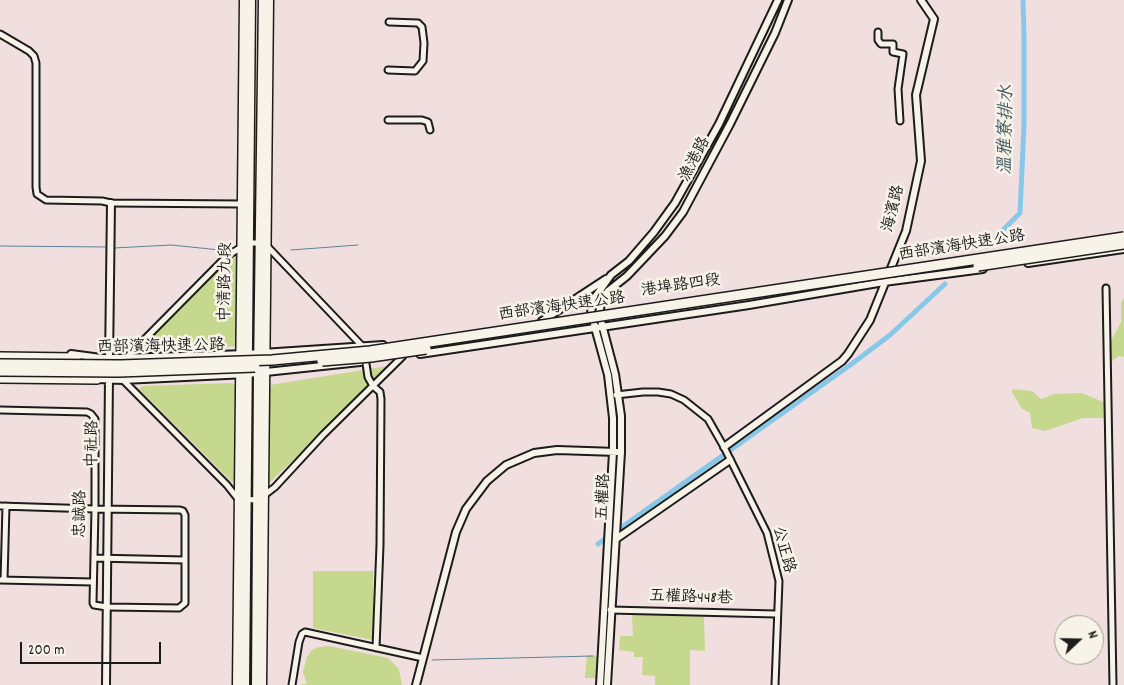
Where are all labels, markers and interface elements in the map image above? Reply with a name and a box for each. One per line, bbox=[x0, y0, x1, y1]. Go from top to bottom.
water label: 溫雅寮排水 bbox=[996, 85, 1020, 175]
street label: 漁港路 bbox=[676, 134, 716, 186]
street label: 海濱路 bbox=[880, 183, 910, 235]
street label: 西部濱海快速公路 bbox=[897, 228, 1027, 266]
street label: 中清路九段 bbox=[217, 242, 237, 322]
street label: 港埠路四段 bbox=[640, 272, 722, 302]
street label: 西部濱海快速公路 bbox=[497, 290, 627, 326]
street label: 西部濱海快速公路 bbox=[97, 337, 225, 359]
street label: 中社路 bbox=[84, 420, 104, 468]
street label: 五權路 bbox=[594, 473, 616, 521]
street label: 忠誠路 bbox=[72, 490, 92, 538]
street label: 公正路 bbox=[767, 524, 797, 576]
street label: 五權路448巷 bbox=[649, 588, 733, 610]
north arrow bbox=[1054, 615, 1104, 665]
text: N bbox=[1081, 628, 1103, 642]
scale bar bbox=[22, 632, 164, 664]
text: 200 m bbox=[28, 640, 65, 662]

